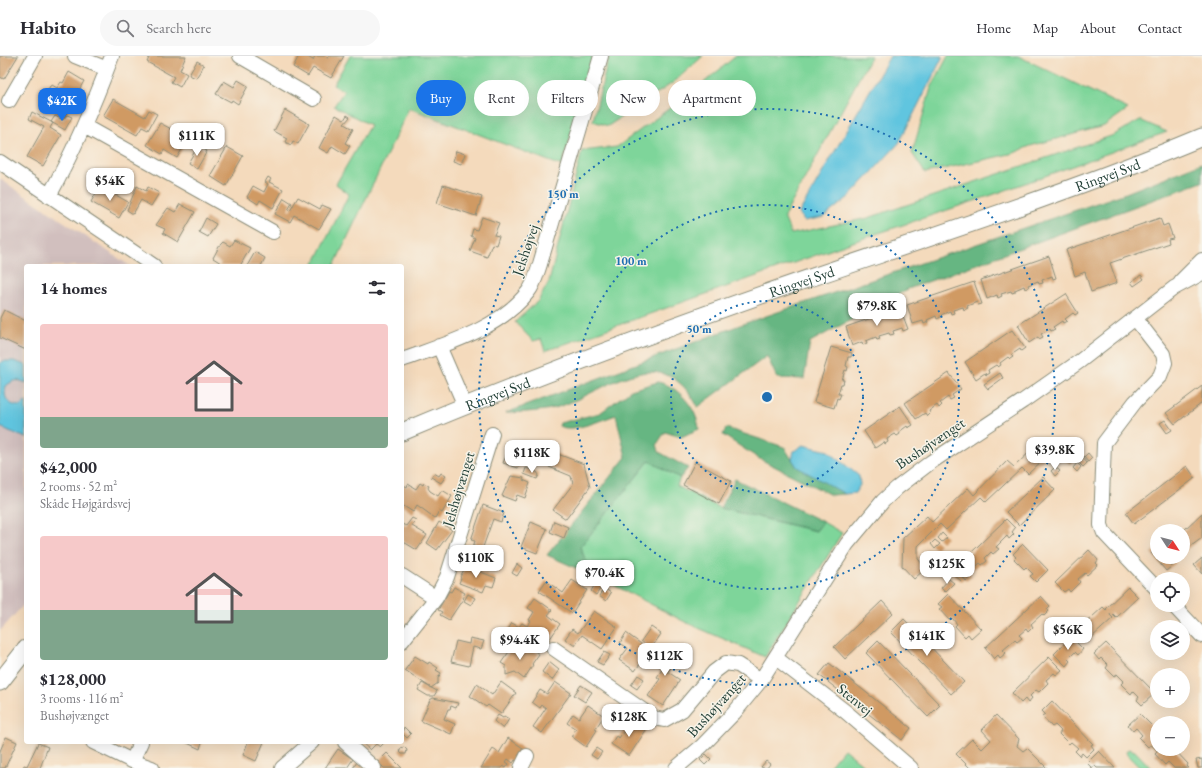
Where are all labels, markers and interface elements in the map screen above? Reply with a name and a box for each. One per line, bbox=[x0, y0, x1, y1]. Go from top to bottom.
search box bbox=[100, 10, 380, 46]
text: Habito bbox=[20, 15, 76, 40]
icon: search bbox=[114, 17, 136, 39]
text: Search here bbox=[146, 18, 211, 37]
text: Home bbox=[976, 19, 1011, 37]
text: Map bbox=[1033, 19, 1058, 37]
text: About bbox=[1080, 19, 1116, 37]
text: Contact bbox=[1138, 19, 1182, 37]
chip: Buy bbox=[416, 80, 466, 116]
chip: Rent bbox=[474, 80, 529, 116]
chip: Filters bbox=[537, 80, 598, 116]
chip: New bbox=[606, 80, 660, 116]
chip: Apartment bbox=[668, 80, 756, 116]
pin: $42K bbox=[38, 88, 86, 122]
text: $42K bbox=[47, 92, 77, 109]
pin: $111K bbox=[169, 123, 225, 157]
text: $111K bbox=[179, 127, 215, 144]
street label: Ringvej Syd bbox=[1072, 153, 1143, 195]
pin: $54K bbox=[86, 168, 134, 202]
text: $54K bbox=[95, 172, 125, 189]
text: 150 m bbox=[547, 186, 579, 202]
street label: Jelshøjvej bbox=[507, 222, 543, 280]
text: 100 m bbox=[615, 253, 647, 269]
street label: Ringvej Syd bbox=[766, 261, 837, 301]
text: 14 homes bbox=[40, 277, 107, 299]
icon: filters bbox=[366, 277, 388, 299]
pin: $79.8K bbox=[844, 293, 910, 327]
text: $79.8K bbox=[857, 297, 897, 314]
text: 50 m bbox=[686, 321, 712, 337]
icon: home bbox=[178, 350, 250, 422]
street label: Ringvej Syd bbox=[462, 372, 533, 415]
centre of rings bbox=[760, 390, 774, 404]
street label: Bushøjvænget bbox=[892, 413, 969, 473]
pin: $39.8K bbox=[1022, 437, 1088, 471]
pin: $118K bbox=[504, 440, 560, 474]
text: $39.8K bbox=[1035, 441, 1075, 458]
text: $118K bbox=[514, 444, 550, 461]
street label: Jelshøjvænget bbox=[437, 449, 478, 531]
text: $42,000 bbox=[40, 456, 97, 478]
text: 2 rooms · 52 m² bbox=[40, 478, 117, 495]
text: Skåde Højgårdsvej bbox=[40, 495, 131, 512]
north arrow bbox=[1150, 524, 1190, 564]
map controls bbox=[1150, 524, 1190, 756]
pin: $110K bbox=[448, 545, 504, 579]
text: $110K bbox=[458, 549, 494, 566]
pin: $125K bbox=[919, 551, 975, 585]
text: $125K bbox=[929, 555, 965, 572]
pin: $70.4K bbox=[572, 560, 638, 594]
icon: home bbox=[178, 562, 250, 634]
text: $70.4K bbox=[585, 564, 625, 581]
button: locate bbox=[1150, 572, 1190, 612]
pin: $56K bbox=[1044, 617, 1092, 651]
button: layers bbox=[1150, 620, 1190, 660]
text: $56K bbox=[1053, 621, 1083, 638]
pin: $141K bbox=[899, 623, 955, 657]
pin: $94.4K bbox=[487, 627, 553, 661]
text: $141K bbox=[909, 627, 945, 644]
text: $94.4K bbox=[500, 631, 540, 648]
pin: $112K bbox=[637, 643, 693, 677]
text: $112K bbox=[647, 647, 683, 664]
text: $128,000 bbox=[40, 668, 106, 690]
button: + bbox=[1150, 668, 1190, 708]
street label: Bushøjvænget bbox=[682, 669, 750, 741]
street label: Stenvej bbox=[833, 679, 877, 719]
text: 3 rooms · 116 m² bbox=[40, 690, 124, 707]
pin: $128K bbox=[601, 704, 657, 738]
text: Bushøjvænget bbox=[40, 707, 109, 724]
text: $128K bbox=[611, 708, 647, 725]
button: − bbox=[1150, 716, 1190, 756]

